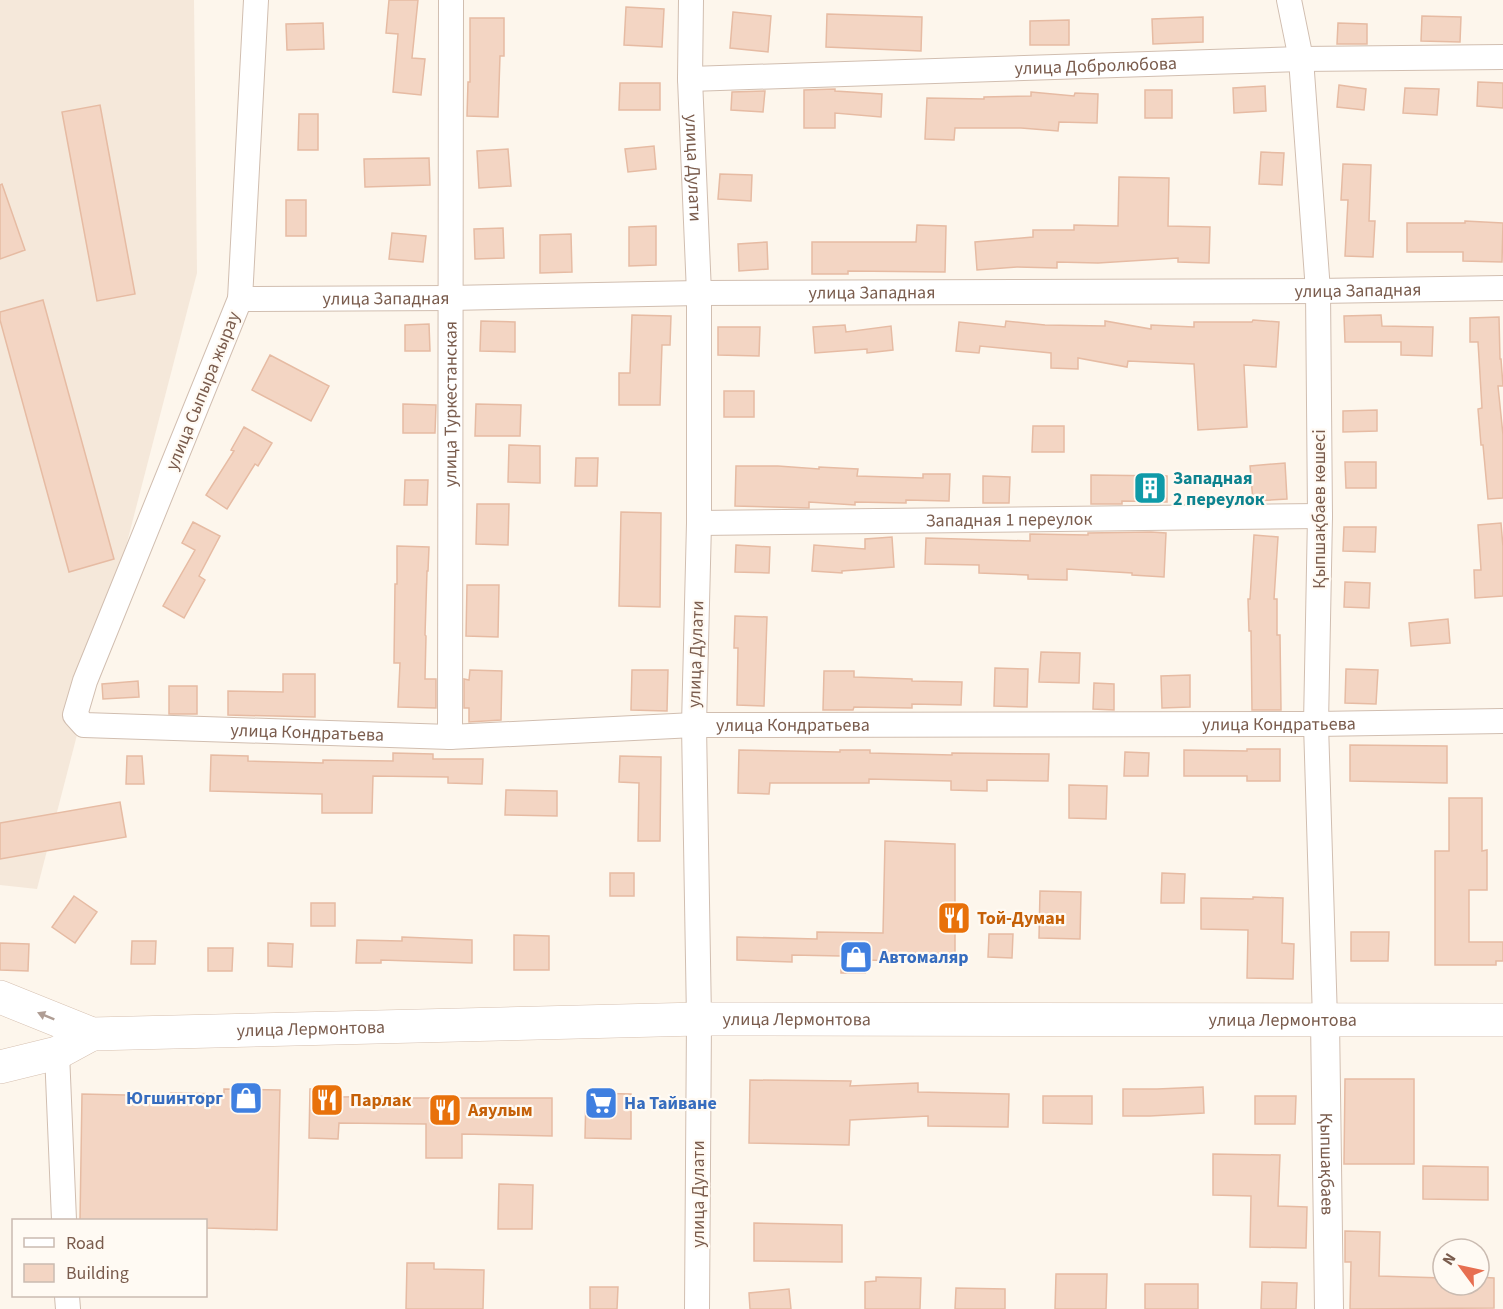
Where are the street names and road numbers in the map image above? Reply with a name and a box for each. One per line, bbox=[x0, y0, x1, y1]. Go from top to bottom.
street label: улица Добролюбова bbox=[1014, 51, 1177, 81]
street label: улица Дулати bbox=[679, 114, 708, 222]
street label: улица Западная bbox=[1294, 277, 1422, 304]
street label: улица Западная bbox=[808, 280, 935, 305]
street label: улица Западная bbox=[322, 286, 450, 311]
street label: улица Сыпыра жырау bbox=[160, 307, 247, 474]
street label: улица Туркестанская bbox=[438, 321, 463, 487]
street label: Қыпшақбаев көшесі bbox=[1307, 429, 1332, 589]
street label: Западная 1 переулок bbox=[925, 506, 1093, 533]
street label: улица Дулати bbox=[682, 600, 710, 708]
street label: улица Кондратьева bbox=[1202, 711, 1356, 737]
street label: улица Кондратьева bbox=[716, 712, 870, 737]
street label: улица Кондратьева bbox=[230, 717, 385, 747]
street label: улица Лермонтова bbox=[722, 1007, 871, 1032]
street label: улица Лермонтова bbox=[1208, 1007, 1357, 1032]
street label: улица Лермонтова bbox=[236, 1014, 385, 1043]
street label: Қыпшақбаев bbox=[1314, 1113, 1340, 1215]
street label: улица Дулати bbox=[686, 1140, 711, 1248]

